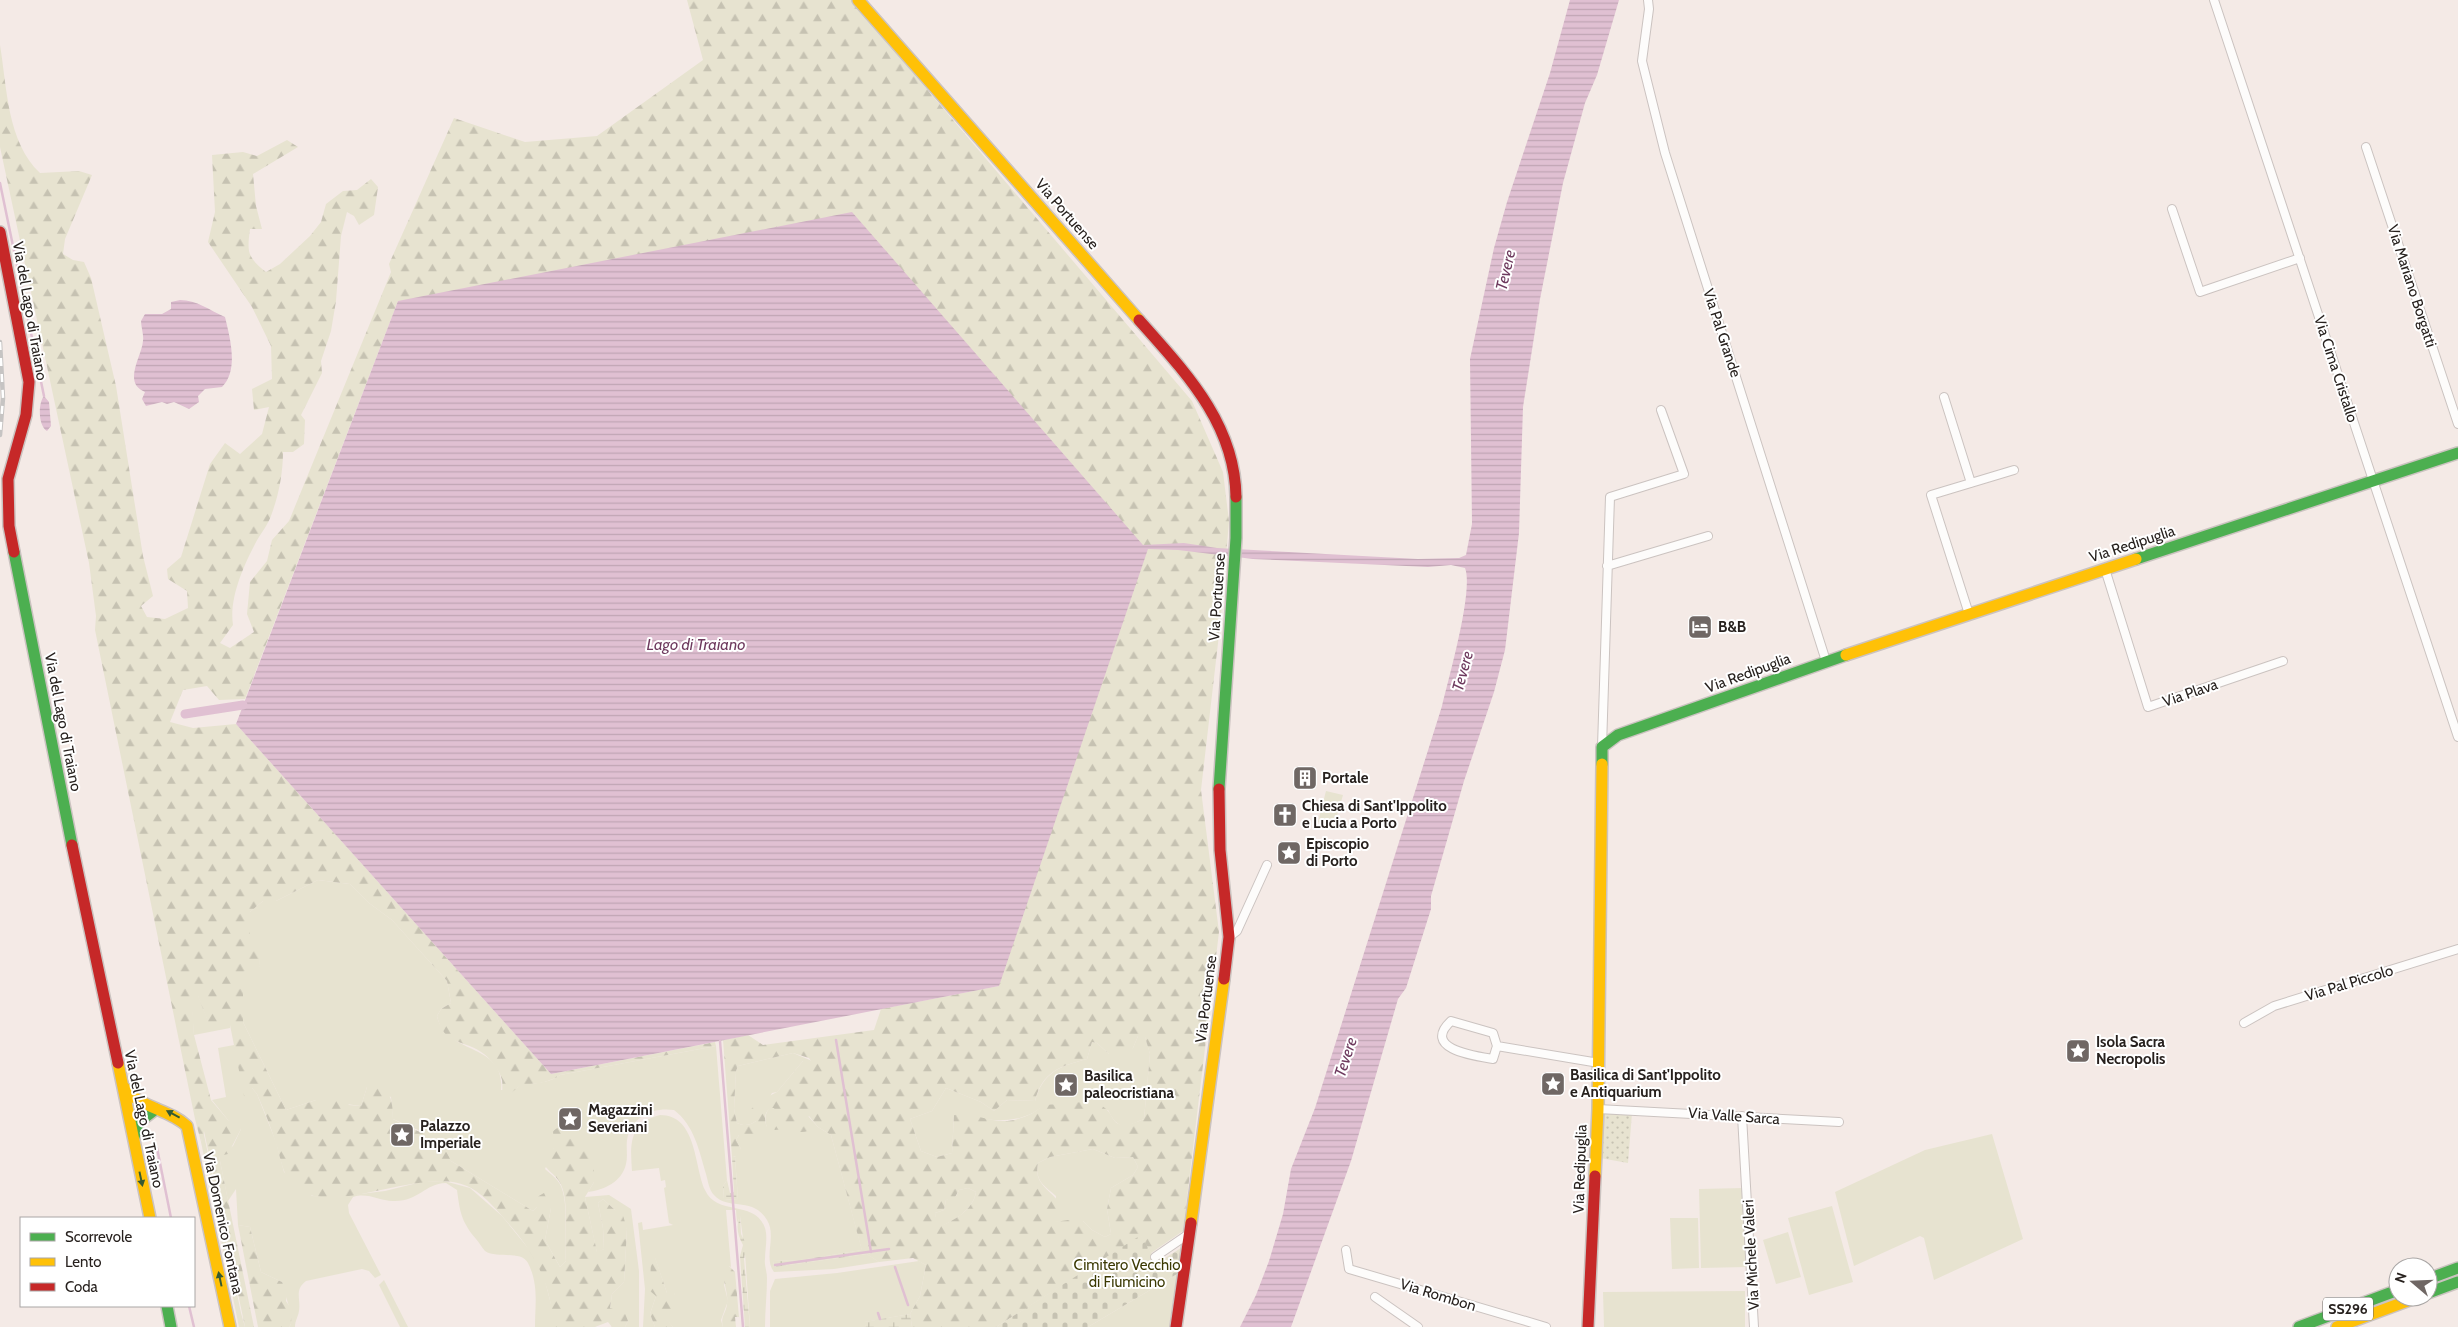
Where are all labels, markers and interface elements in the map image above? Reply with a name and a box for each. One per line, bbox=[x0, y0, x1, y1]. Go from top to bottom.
street label: Via Portuense bbox=[1031, 175, 1103, 253]
street label: Via Mariano Borgatti bbox=[2384, 223, 2440, 349]
street label: Via del Lago di Traiano bbox=[9, 240, 51, 382]
water label: Tevere bbox=[1492, 248, 1519, 292]
street label: Via Pal Grande bbox=[1699, 286, 1745, 380]
street label: Via Cima Cristallo bbox=[2310, 313, 2362, 425]
street label: Via Redipuglia bbox=[2087, 521, 2178, 566]
street label: Via Portuense bbox=[1205, 552, 1229, 641]
hotel icon: B&B bbox=[1687, 614, 1713, 640]
place label: B&B bbox=[1718, 618, 1746, 636]
water label: Lago di Traiano bbox=[647, 635, 745, 654]
water label: Tevere bbox=[1448, 649, 1477, 693]
street label: Via Redipuglia bbox=[1703, 649, 1794, 697]
street label: Via del Lago di Traiano bbox=[41, 651, 85, 793]
street label: Via Plava bbox=[2160, 675, 2221, 711]
building icon: Portale bbox=[1292, 765, 1318, 791]
place label: Portale bbox=[1322, 769, 1369, 787]
place label: Chiesa di Sant'Ippolito e Lucia a Porto bbox=[1302, 797, 1447, 832]
church icon: Chiesa di Sant'Ippolito e Lucia a Porto bbox=[1272, 802, 1298, 828]
place label: Episcopio di Porto bbox=[1306, 835, 1369, 870]
place icon: Episcopio di Porto bbox=[1276, 840, 1302, 866]
street label: Via Portuense bbox=[1192, 954, 1220, 1044]
street label: Via Pal Piccolo bbox=[2303, 961, 2395, 1005]
place label: Isola Sacra Necropolis bbox=[2096, 1033, 2166, 1068]
water label: Tevere bbox=[1330, 1035, 1361, 1080]
place icon: Isola Sacra Necropolis bbox=[2065, 1038, 2091, 1064]
street label: Via del Lago di Traiano bbox=[121, 1048, 167, 1190]
place label: Basilica di Sant'Ippolito e Antiquarium bbox=[1570, 1066, 1721, 1101]
place label: Basilica paleocristiana bbox=[1084, 1067, 1174, 1102]
place icon: Basilica di Sant'Ippolito e Antiquarium bbox=[1540, 1071, 1566, 1097]
place icon: Basilica paleocristiana bbox=[1053, 1072, 1079, 1098]
place label: Magazzini Severiani bbox=[588, 1101, 653, 1136]
street label: Via Valle Sarca bbox=[1688, 1104, 1781, 1128]
place icon: Magazzini Severiani bbox=[557, 1106, 583, 1132]
one-way arrow bbox=[167, 1110, 180, 1119]
place label: Palazzo Imperiale bbox=[420, 1117, 481, 1152]
place icon: Palazzo Imperiale bbox=[389, 1122, 415, 1148]
street label: Via Redipuglia bbox=[1569, 1123, 1591, 1214]
street label: Via Domenico Fontana bbox=[199, 1150, 247, 1297]
one-way arrow bbox=[138, 1172, 146, 1188]
street label: Via Michele Valeri bbox=[1739, 1199, 1763, 1311]
legend bbox=[20, 1217, 195, 1307]
text: Scorrevole bbox=[65, 1228, 133, 1246]
text: Lento bbox=[65, 1253, 102, 1271]
park label: Cimitero Vecchio di Fiumicino bbox=[1073, 1256, 1181, 1291]
north arrow bbox=[2388, 1257, 2438, 1307]
text: N bbox=[2391, 1270, 2411, 1285]
one-way arrow bbox=[215, 1271, 223, 1287]
street label: Via Rombon bbox=[1398, 1275, 1478, 1315]
text: Coda bbox=[65, 1278, 99, 1296]
road number: SS296 bbox=[2323, 1298, 2373, 1320]

